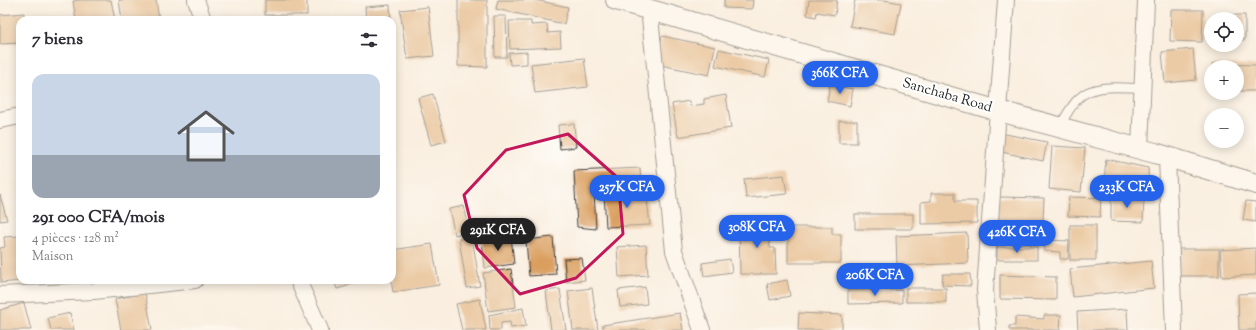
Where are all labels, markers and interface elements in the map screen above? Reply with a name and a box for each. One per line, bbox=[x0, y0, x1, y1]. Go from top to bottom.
map controls bbox=[1204, 12, 1244, 148]
button: locate bbox=[1204, 12, 1244, 52]
text: 7 biens bbox=[32, 28, 83, 52]
icon: filters bbox=[358, 29, 380, 51]
button: + bbox=[1204, 60, 1244, 100]
pin: 366K CFA bbox=[799, 61, 881, 95]
text: 366K CFA bbox=[811, 65, 869, 83]
street label: Sanchaba Road bbox=[900, 74, 994, 118]
icon: home bbox=[170, 100, 242, 172]
button: − bbox=[1204, 108, 1244, 148]
pin: 257K CFA bbox=[586, 175, 668, 209]
pin: 233K CFA bbox=[1086, 175, 1168, 209]
text: 257K CFA bbox=[599, 179, 655, 197]
text: 233K CFA bbox=[1099, 179, 1155, 197]
text: 291 000 CFA/mois bbox=[32, 206, 165, 230]
pin: 308K CFA bbox=[716, 215, 798, 249]
pin: 291K CFA bbox=[457, 218, 539, 252]
text: 308K CFA bbox=[728, 219, 786, 237]
pin: 426K CFA bbox=[976, 220, 1058, 254]
text: 291K CFA bbox=[470, 222, 526, 240]
text: 426K CFA bbox=[988, 224, 1046, 242]
text: 4 pièces · 128 m² bbox=[32, 230, 119, 248]
text: Maison bbox=[32, 248, 74, 266]
pin: 206K CFA bbox=[834, 263, 916, 297]
text: 206K CFA bbox=[845, 267, 905, 285]

